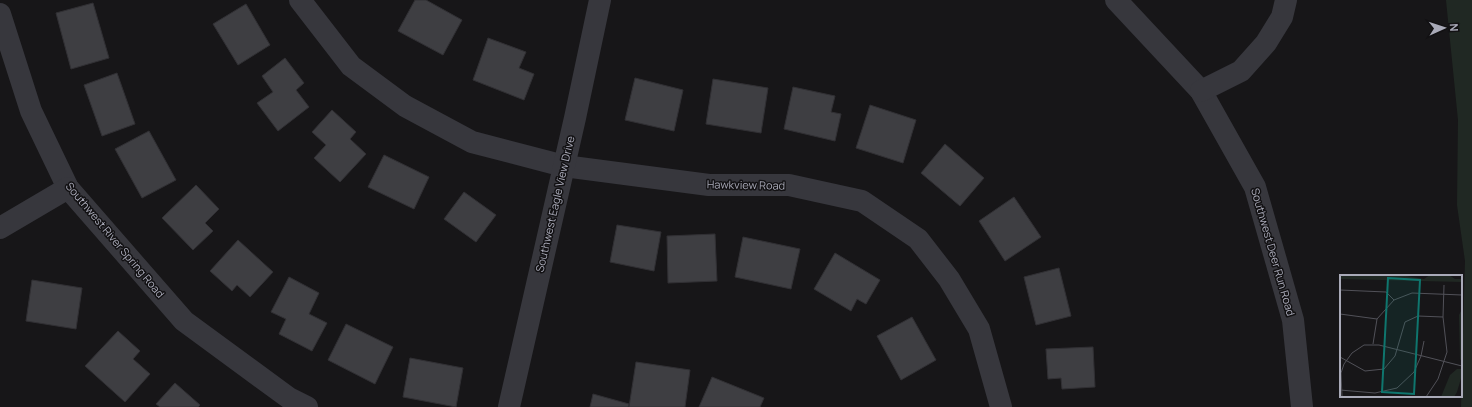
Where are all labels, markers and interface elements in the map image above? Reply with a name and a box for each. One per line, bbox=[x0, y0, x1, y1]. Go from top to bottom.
north arrow bbox=[1424, 8, 1464, 48]
text: N bbox=[1447, 23, 1462, 32]
street label: Southwest Eagle View Drive bbox=[532, 134, 578, 274]
street label: Hawkview Road bbox=[707, 176, 785, 193]
street label: Southwest River Spring Road bbox=[63, 179, 168, 301]
street label: Southwest Deer Run Road bbox=[1248, 186, 1299, 318]
inset map bbox=[1340, 275, 1462, 397]

